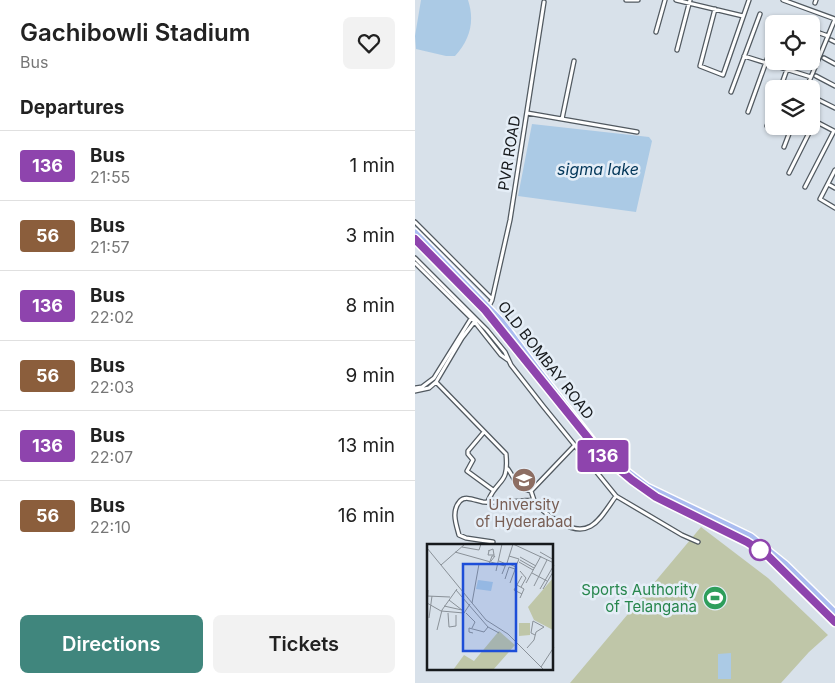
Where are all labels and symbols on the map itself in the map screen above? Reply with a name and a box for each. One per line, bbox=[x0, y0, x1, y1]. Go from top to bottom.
street label: PVR ROAD bbox=[494, 114, 524, 192]
water label: sigma lake bbox=[557, 159, 639, 179]
street label: OLD BOMBAY ROAD bbox=[494, 297, 598, 423]
line badge: 136 bbox=[574, 440, 632, 472]
school or university icon: University of Hyderabad bbox=[511, 467, 537, 493]
place label: University of Hyderabad bbox=[475, 495, 573, 531]
unlabelled marker bbox=[749, 539, 771, 561]
inset map bbox=[427, 544, 554, 670]
place label: Sports Authority of Telangana bbox=[581, 580, 698, 616]
sports icon: Sports Authority of Telangana bbox=[702, 585, 728, 611]

